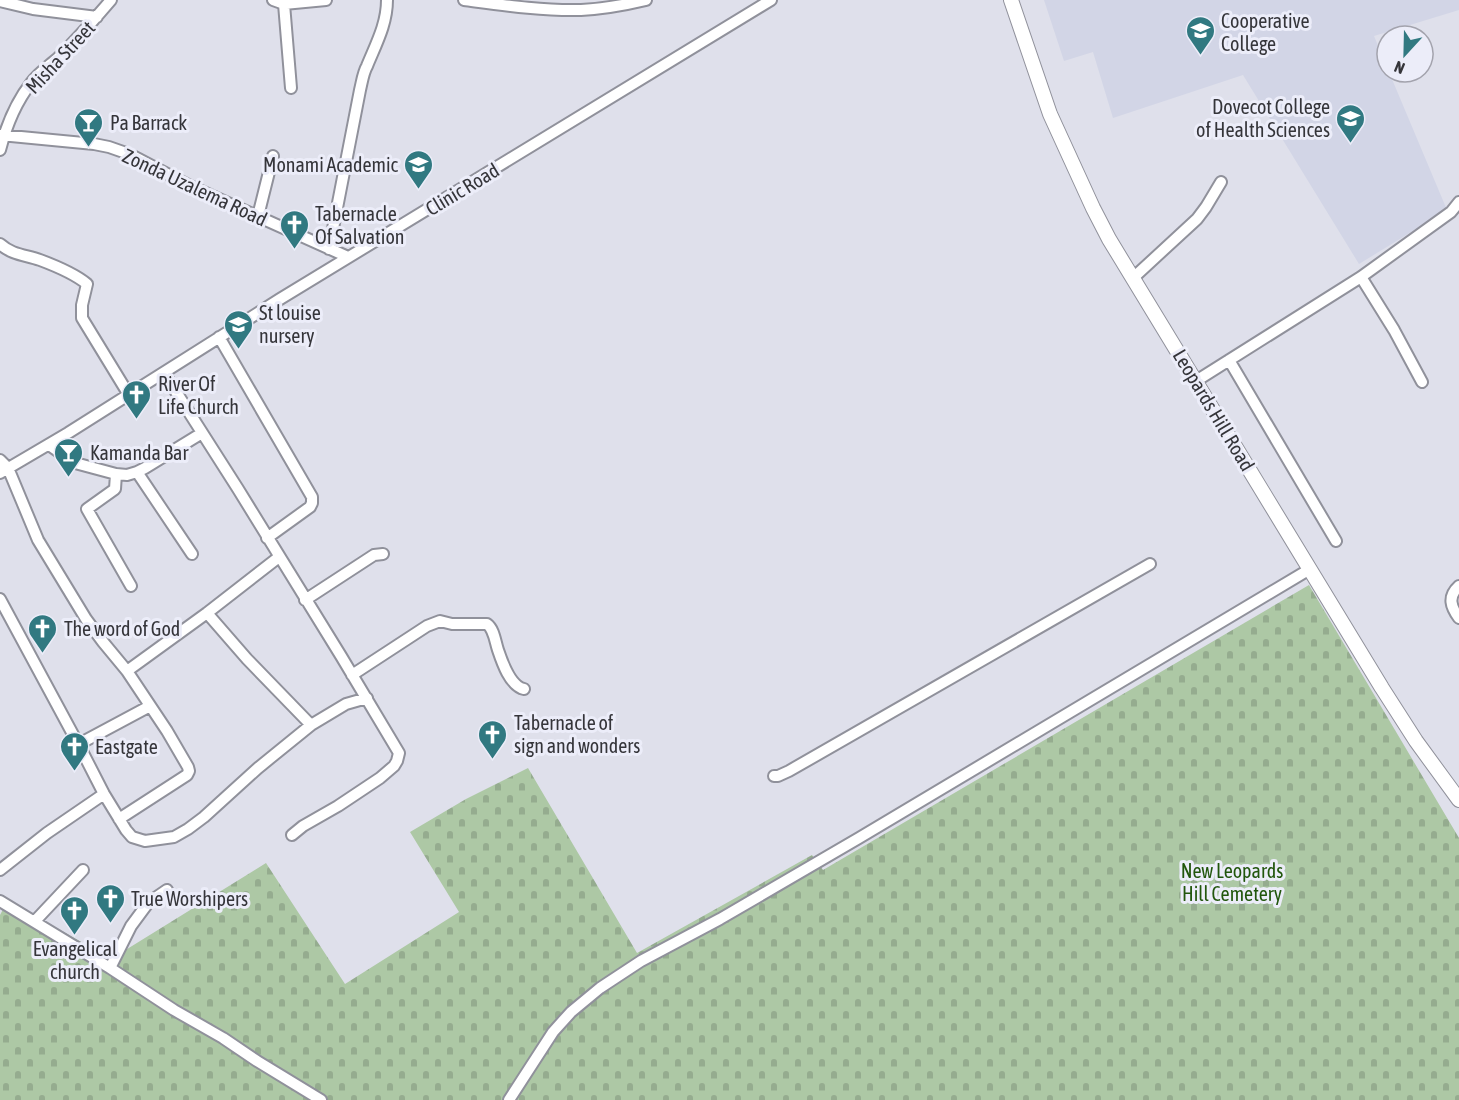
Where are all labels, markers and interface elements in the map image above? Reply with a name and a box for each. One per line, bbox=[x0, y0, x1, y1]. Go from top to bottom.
place label: Cooperative College bbox=[1221, 9, 1310, 55]
school or university icon: Cooperative College bbox=[1184, 15, 1216, 57]
street label: Misha Street bbox=[21, 16, 99, 98]
north arrow bbox=[1375, 24, 1435, 84]
text: N bbox=[1392, 58, 1407, 78]
place label: Dovecot College of Health Sciences bbox=[1196, 95, 1330, 141]
school or university icon: Dovecot College of Health Sciences bbox=[1335, 102, 1367, 144]
bar icon: Pa Barrack bbox=[73, 106, 105, 148]
place label: Pa Barrack bbox=[110, 111, 187, 134]
street label: Zonda Uzalema Road bbox=[119, 143, 271, 231]
school or university icon: Monami Academic bbox=[403, 148, 435, 190]
place label: Monami Academic bbox=[263, 153, 399, 176]
street label: Clinic Road bbox=[421, 158, 503, 220]
place label: Tabernacle Of Salvation bbox=[315, 202, 405, 248]
church icon: Tabernacle Of Salvation bbox=[278, 208, 310, 250]
place label: St louise nursery bbox=[259, 301, 321, 347]
school or university icon: St louise nursery bbox=[222, 308, 254, 350]
street label: Leopards Hill Road bbox=[1169, 345, 1259, 475]
place label: River Of Life Church bbox=[158, 372, 239, 418]
church icon: River Of Life Church bbox=[121, 378, 153, 420]
bar icon: Kamanda Bar bbox=[53, 436, 85, 478]
place label: Kamanda Bar bbox=[90, 441, 189, 464]
church icon: The word of God bbox=[27, 612, 59, 654]
place label: The word of God bbox=[64, 617, 180, 640]
place label: Tabernacle of sign and wonders bbox=[514, 711, 640, 757]
church icon: Tabernacle of sign and wonders bbox=[477, 718, 509, 760]
church icon: Eastgate bbox=[58, 730, 90, 772]
place label: Eastgate bbox=[95, 735, 158, 758]
park label: New Leopards Hill Cemetery bbox=[1181, 859, 1283, 905]
church icon: True Worshipers bbox=[94, 882, 126, 924]
place label: True Worshipers bbox=[131, 887, 248, 910]
church icon: Evangelical church bbox=[59, 894, 91, 936]
place label: Evangelical church bbox=[33, 937, 118, 983]

